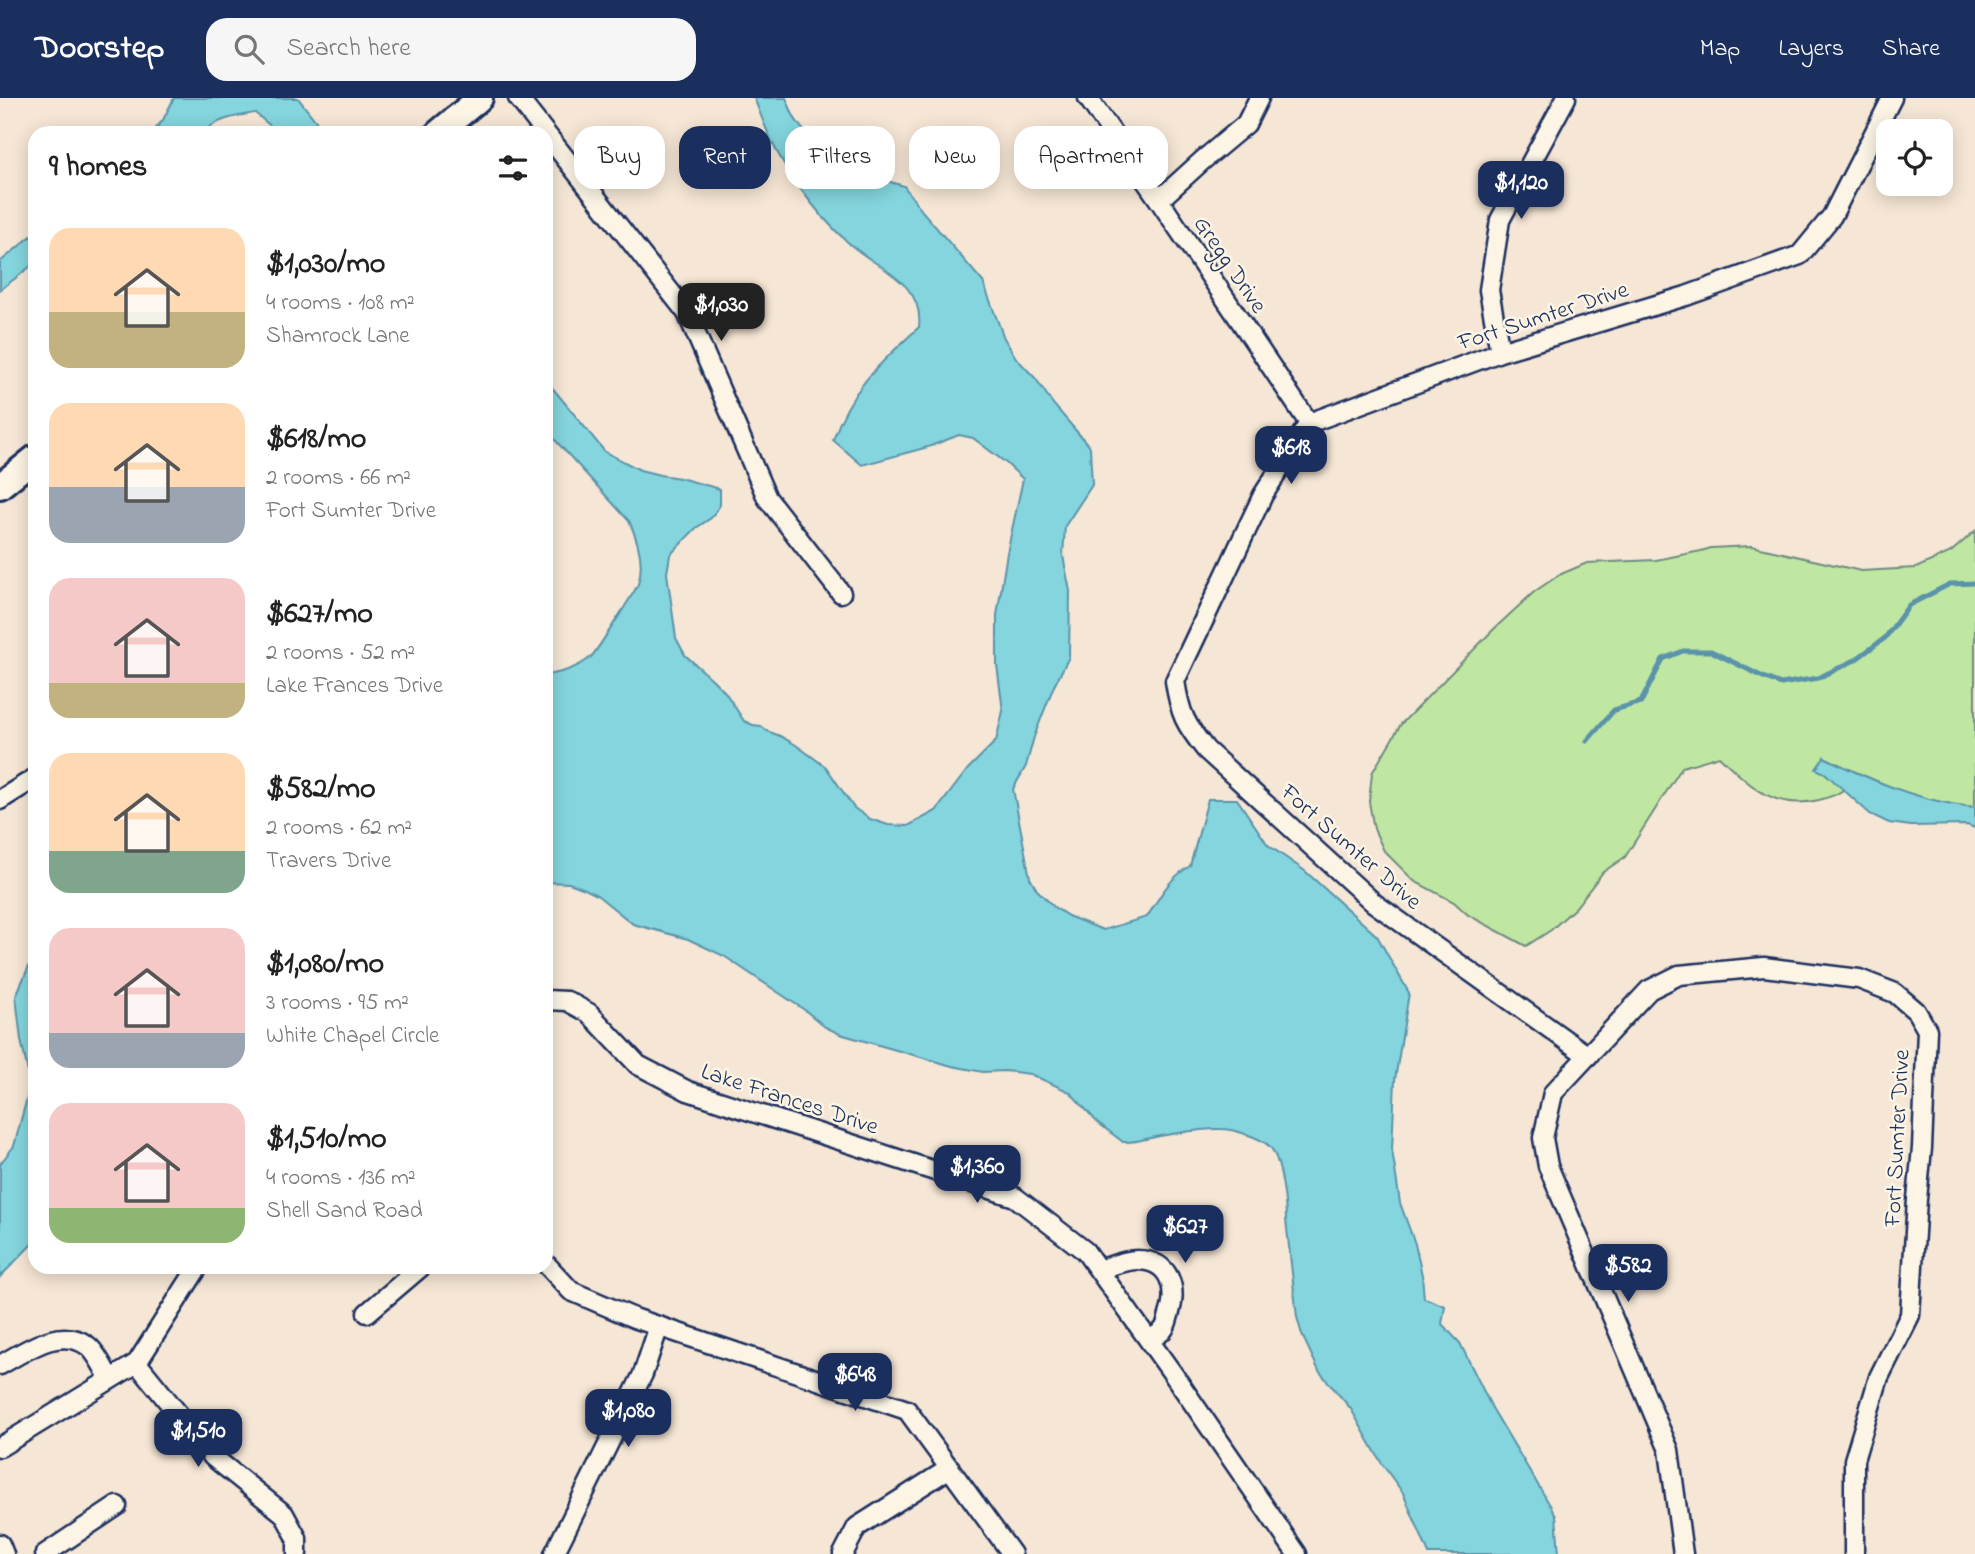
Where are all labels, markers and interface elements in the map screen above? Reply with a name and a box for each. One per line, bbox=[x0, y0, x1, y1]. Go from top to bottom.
search box bbox=[206, 18, 696, 81]
text: Doorstep bbox=[35, 25, 164, 73]
icon: search bbox=[230, 30, 268, 68]
text: Search here bbox=[286, 30, 411, 68]
text: Map bbox=[1700, 32, 1740, 67]
text: Layers bbox=[1778, 32, 1844, 67]
text: Share bbox=[1882, 32, 1940, 67]
map controls bbox=[1876, 119, 1953, 196]
button: locate bbox=[1876, 119, 1953, 196]
chip: Buy bbox=[574, 126, 665, 189]
chip: Rent bbox=[679, 126, 771, 189]
chip: Filters bbox=[785, 126, 895, 189]
chip: New bbox=[909, 126, 1000, 189]
chip: Apartment bbox=[1014, 126, 1168, 189]
text: 9 homes bbox=[49, 146, 147, 190]
icon: filters bbox=[494, 149, 532, 187]
pin: $1,120 bbox=[1464, 162, 1578, 221]
text: $1,120 bbox=[1494, 167, 1548, 200]
street label: Gregg Drive bbox=[1183, 210, 1275, 321]
text: $1,030/mo bbox=[266, 243, 385, 287]
icon: home bbox=[105, 256, 189, 340]
street label: Fort Sumter Drive bbox=[1453, 273, 1634, 362]
pin: $1,030 bbox=[664, 284, 778, 343]
text: 4 rooms · 108 m² bbox=[266, 287, 415, 320]
text: $1,030 bbox=[694, 289, 748, 322]
text: Shamrock Lane bbox=[266, 320, 410, 353]
text: $618/mo bbox=[266, 418, 366, 462]
pin: $618 bbox=[1250, 426, 1332, 486]
icon: home bbox=[105, 431, 189, 515]
text: $618 bbox=[1271, 432, 1311, 465]
text: 2 rooms · 66 m² bbox=[266, 462, 411, 495]
text: Fort Sumter Drive bbox=[266, 495, 436, 528]
text: $627/mo bbox=[266, 593, 373, 637]
icon: home bbox=[105, 606, 189, 690]
text: 2 rooms · 52 m² bbox=[266, 637, 415, 670]
text: Lake Frances Drive bbox=[266, 670, 443, 703]
text: $582/mo bbox=[266, 768, 376, 812]
street label: Fort Sumter Drive bbox=[1271, 776, 1429, 919]
icon: home bbox=[105, 781, 189, 865]
text: 2 rooms · 62 m² bbox=[266, 812, 412, 845]
text: Travers Drive bbox=[266, 845, 391, 878]
text: $1,080/mo bbox=[266, 943, 384, 987]
icon: home bbox=[105, 956, 189, 1040]
text: 3 rooms · 95 m² bbox=[266, 987, 409, 1020]
text: White Chapel Circle bbox=[266, 1020, 439, 1053]
street label: Fort Sumter Drive bbox=[1876, 1048, 1921, 1229]
street label: Lake Frances Drive bbox=[696, 1055, 883, 1146]
text: $1,510/mo bbox=[266, 1118, 387, 1162]
icon: home bbox=[105, 1131, 189, 1215]
pin: $1,360 bbox=[920, 1146, 1034, 1205]
text: $1,360 bbox=[950, 1151, 1004, 1184]
text: 4 rooms · 136 m² bbox=[266, 1162, 416, 1195]
text: Shell Sand Road bbox=[266, 1195, 423, 1228]
pin: $627 bbox=[1144, 1206, 1226, 1265]
text: $627 bbox=[1163, 1211, 1207, 1244]
pin: $582 bbox=[1587, 1244, 1669, 1304]
text: $582 bbox=[1604, 1250, 1652, 1283]
pin: $648 bbox=[814, 1354, 896, 1413]
text: $648 bbox=[834, 1359, 876, 1392]
pin: $1,080 bbox=[571, 1390, 685, 1449]
text: $1,080 bbox=[601, 1395, 655, 1428]
pin: $1,510 bbox=[141, 1410, 255, 1469]
text: $1,510 bbox=[170, 1415, 226, 1448]

